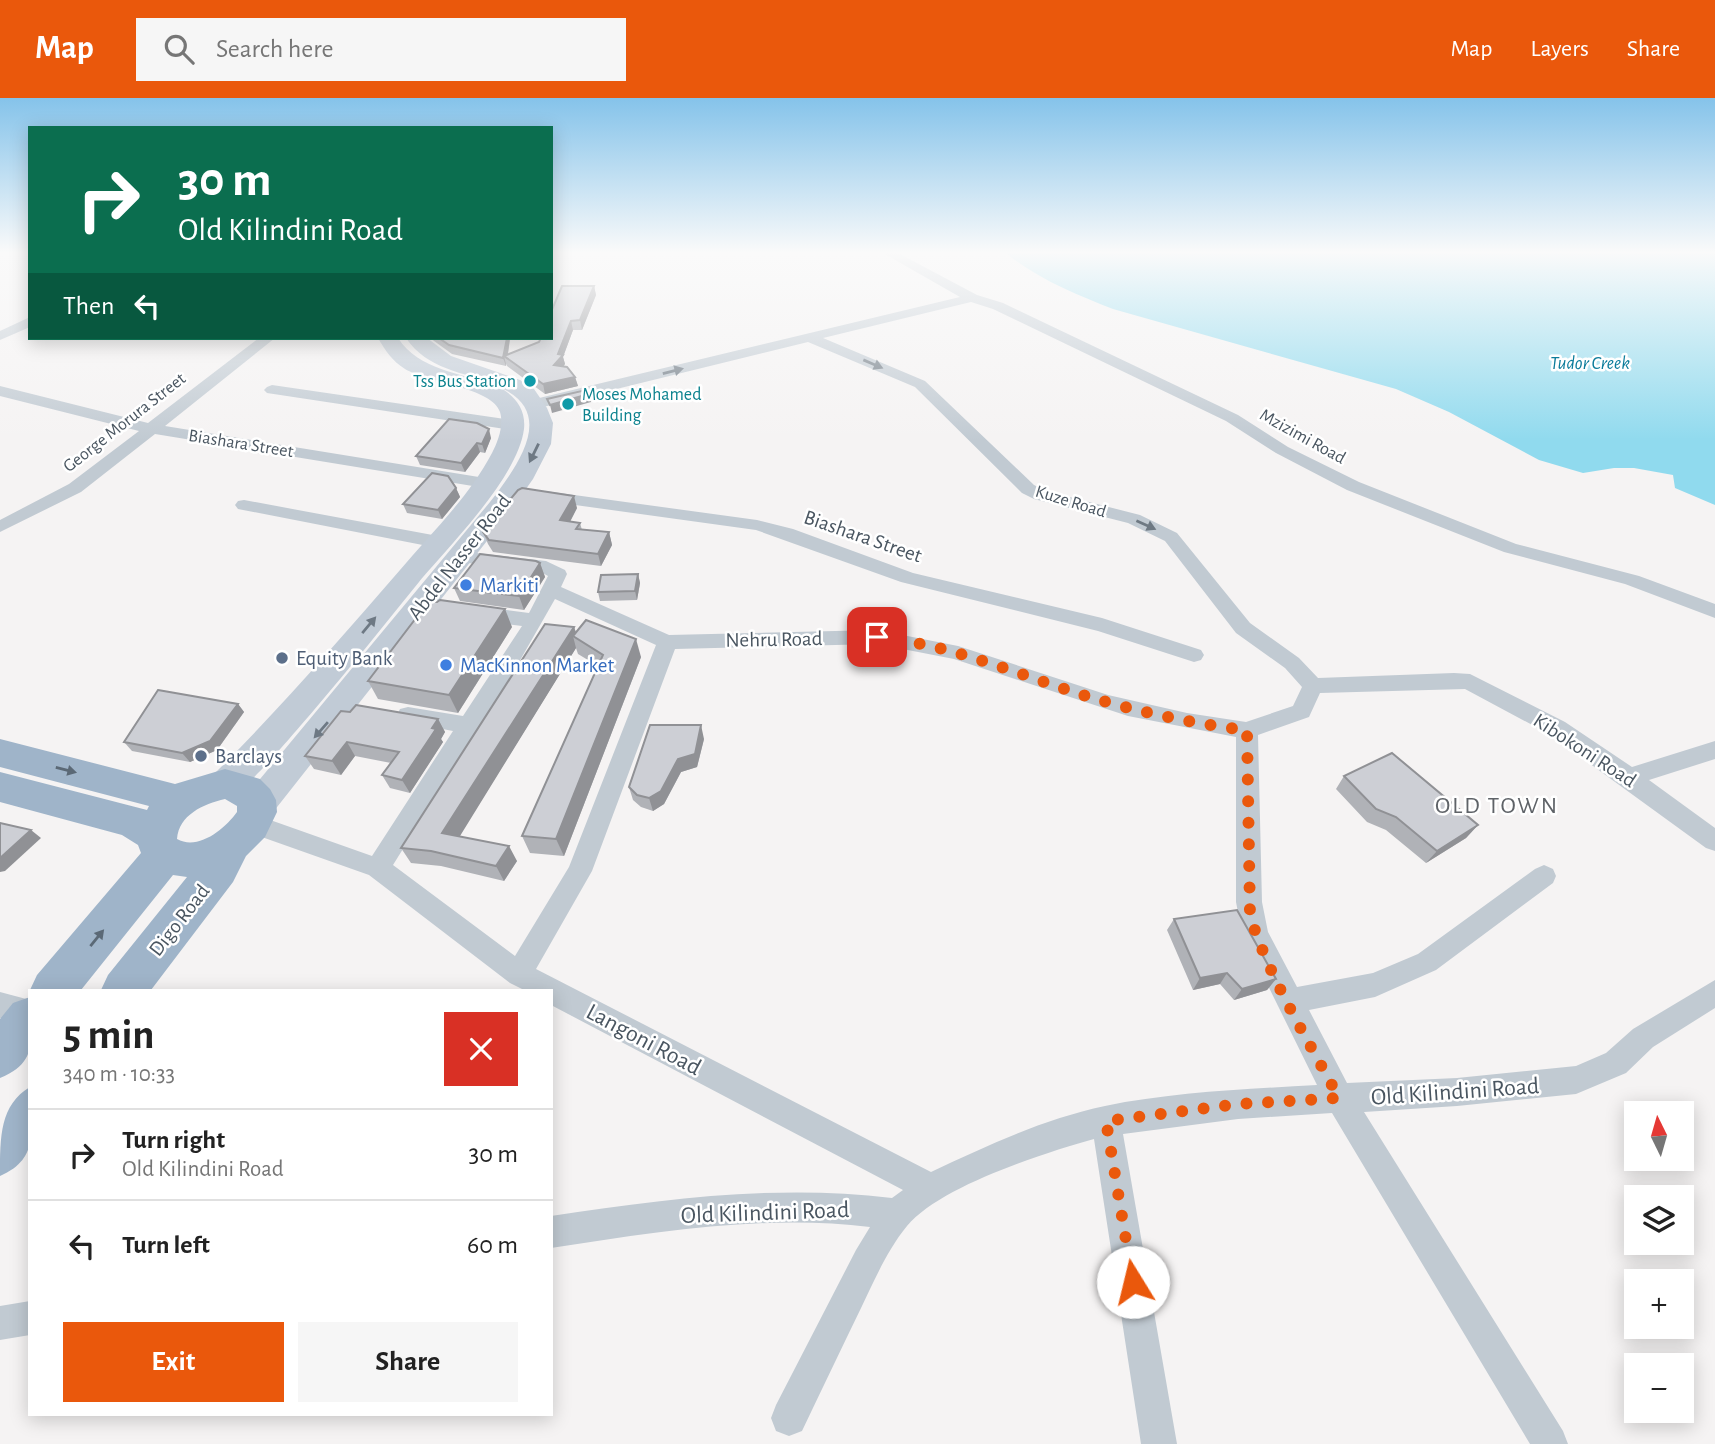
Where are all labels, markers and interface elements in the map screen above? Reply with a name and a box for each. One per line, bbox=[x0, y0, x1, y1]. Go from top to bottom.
search box bbox=[136, 18, 626, 81]
icon: search bbox=[160, 30, 198, 68]
text: Map bbox=[35, 32, 94, 65]
text: Search here bbox=[216, 36, 334, 62]
text: Map bbox=[1450, 37, 1492, 61]
text: Layers bbox=[1530, 37, 1589, 61]
text: Share bbox=[1627, 37, 1680, 61]
icon: right bbox=[63, 154, 154, 245]
text: 30 m bbox=[178, 156, 272, 205]
text: Old Kilindini Road bbox=[178, 214, 403, 246]
icon: left bbox=[128, 287, 166, 325]
text: Then bbox=[63, 293, 114, 319]
water label: Tudor Creek bbox=[1550, 354, 1630, 373]
one-way arrow bbox=[863, 358, 883, 370]
one-way arrow bbox=[662, 365, 684, 376]
street label: George Morura Street bbox=[60, 369, 189, 476]
place label: Tss Bus Station bbox=[413, 373, 516, 391]
marker: Tss Bus Station bbox=[522, 373, 538, 389]
place label: Moses Mohamed Building bbox=[582, 386, 701, 425]
marker: Moses Mohamed Building bbox=[560, 396, 576, 412]
street label: Mzizimi Road bbox=[1256, 406, 1349, 468]
street label: Biashara Street bbox=[187, 427, 295, 461]
one-way arrow bbox=[529, 443, 541, 463]
street label: Kuze Road bbox=[1033, 483, 1108, 521]
street label: Abdel Nasser Road bbox=[404, 490, 515, 624]
street label: Biashara Street bbox=[801, 506, 925, 567]
one-way arrow bbox=[1136, 519, 1156, 531]
place label: Markiti bbox=[480, 575, 539, 596]
marker: Markiti bbox=[458, 577, 474, 593]
pin bbox=[847, 607, 907, 667]
one-way arrow bbox=[361, 616, 376, 633]
icon: arrive bbox=[858, 618, 896, 656]
street label: Nehru Road bbox=[725, 628, 823, 651]
place label: Equity Bank bbox=[296, 648, 393, 669]
marker: Equity Bank bbox=[274, 650, 290, 666]
place label: MacKinnon Market bbox=[460, 655, 614, 676]
marker: MacKinnon Market bbox=[438, 657, 454, 673]
street label: Kibokoni Road bbox=[1529, 709, 1640, 791]
one-way arrow bbox=[314, 721, 329, 738]
place label: Barclays bbox=[215, 746, 282, 767]
marker: Barclays bbox=[193, 748, 209, 764]
one-way arrow bbox=[55, 765, 77, 776]
district label: OLD TOWN bbox=[1435, 794, 1559, 818]
street label: Digo Road bbox=[145, 880, 214, 960]
one-way arrow bbox=[89, 929, 104, 947]
street label: Langoni Road bbox=[582, 1000, 705, 1080]
button: close bbox=[444, 1012, 518, 1086]
text: 5 min bbox=[63, 1014, 155, 1056]
text: 340 m · 10:33 bbox=[63, 1063, 175, 1086]
street label: Old Kilindini Road bbox=[1370, 1074, 1540, 1110]
north arrow bbox=[1624, 1101, 1694, 1171]
map controls bbox=[1624, 1101, 1694, 1423]
text: Turn right bbox=[122, 1127, 225, 1153]
icon: right bbox=[63, 1136, 101, 1174]
text: 30 m bbox=[468, 1141, 518, 1167]
text: Old Kilindini Road bbox=[122, 1158, 284, 1181]
button: layers bbox=[1624, 1185, 1694, 1255]
street label: Old Kilindini Road bbox=[680, 1198, 850, 1228]
icon: left bbox=[63, 1227, 101, 1265]
text: Turn left bbox=[122, 1232, 210, 1258]
text: 60 m bbox=[467, 1232, 518, 1258]
position arrow bbox=[1096, 1245, 1170, 1319]
button: + bbox=[1624, 1269, 1694, 1339]
button: Exit bbox=[63, 1322, 284, 1402]
button: Share bbox=[298, 1322, 518, 1402]
button: − bbox=[1624, 1353, 1694, 1423]

